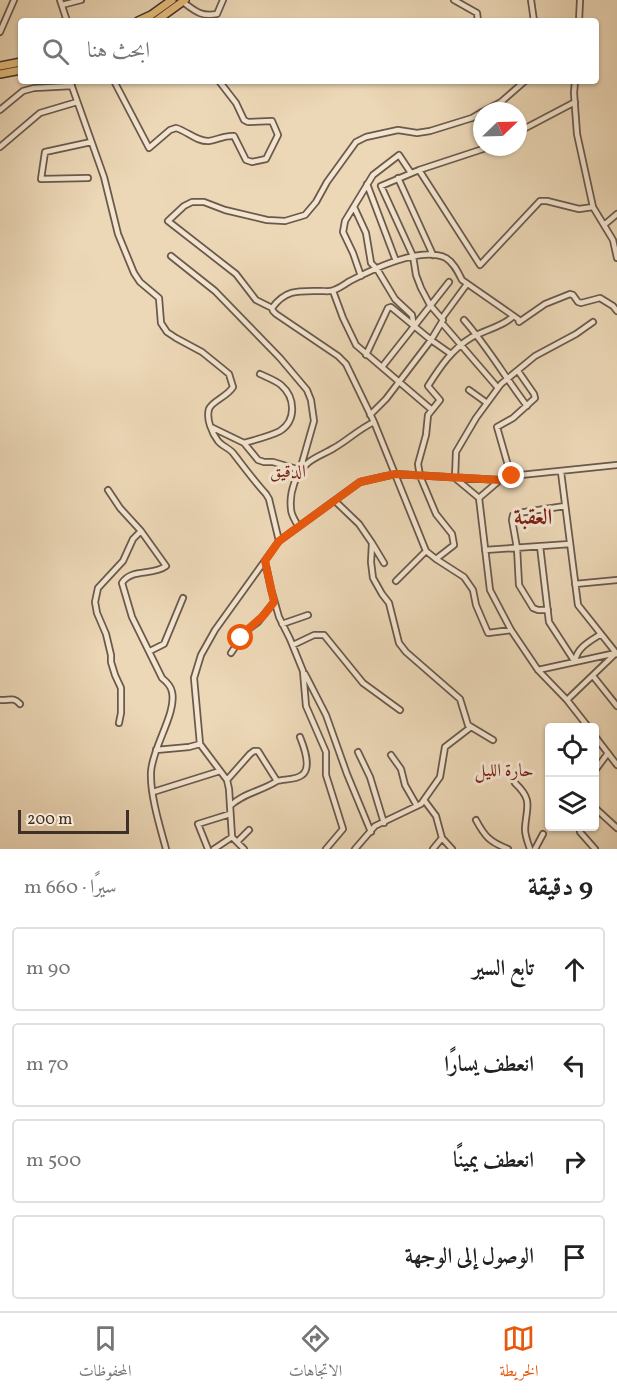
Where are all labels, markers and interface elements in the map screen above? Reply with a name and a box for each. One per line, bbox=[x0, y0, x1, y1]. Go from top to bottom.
search box bbox=[18, 18, 599, 84]
icon: search bbox=[39, 35, 72, 68]
text: ابحث هنا bbox=[87, 36, 150, 67]
north arrow bbox=[473, 102, 527, 156]
district label: الدقيق bbox=[270, 460, 306, 485]
route end bbox=[498, 462, 524, 488]
district label: العقبة bbox=[514, 503, 552, 534]
route start bbox=[227, 624, 253, 650]
map controls bbox=[545, 723, 599, 831]
button: locate bbox=[545, 723, 599, 777]
district label: حارة الليل bbox=[474, 759, 534, 784]
button: layers bbox=[545, 777, 599, 831]
scale bar bbox=[18, 807, 129, 834]
text: 200 m bbox=[27, 809, 72, 831]
text: 9 دقيقة bbox=[528, 870, 593, 906]
text: سيرًا · 660 m bbox=[24, 874, 117, 902]
icon: ahead bbox=[558, 953, 591, 986]
text: تابع السير bbox=[472, 954, 534, 985]
text: 90 m bbox=[26, 955, 71, 983]
icon: left bbox=[558, 1049, 591, 1082]
text: انعطف يسارًا bbox=[444, 1050, 534, 1081]
text: 70 m bbox=[26, 1051, 69, 1079]
icon: right bbox=[558, 1145, 591, 1178]
text: انعطف يمينًا bbox=[453, 1146, 534, 1177]
text: 500 m bbox=[26, 1147, 81, 1175]
icon: arrive bbox=[558, 1241, 591, 1274]
text: الوصول إلى الوجهة bbox=[405, 1242, 534, 1273]
tab: المحفوظات bbox=[79, 1322, 131, 1386]
tab: الاتجاهات bbox=[289, 1322, 342, 1386]
tab: الخريطة bbox=[499, 1322, 538, 1386]

